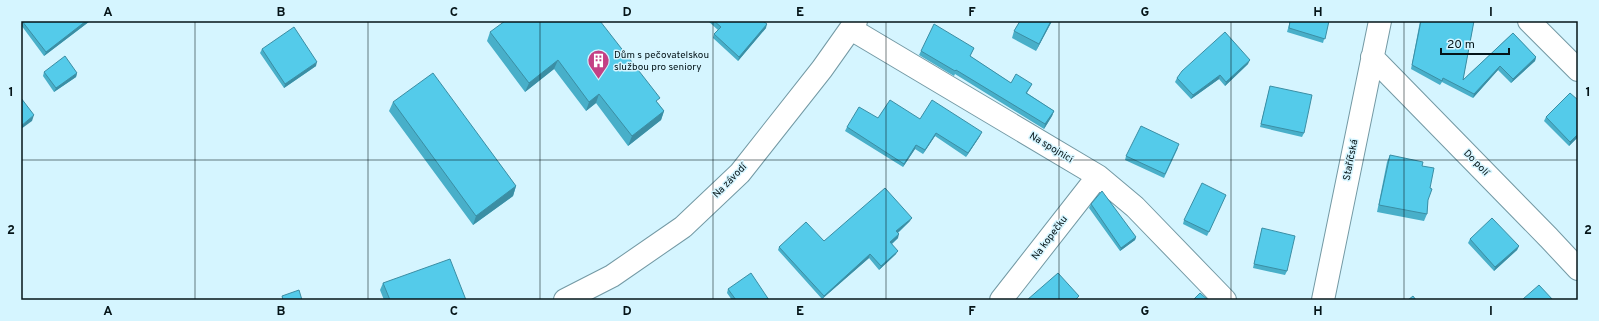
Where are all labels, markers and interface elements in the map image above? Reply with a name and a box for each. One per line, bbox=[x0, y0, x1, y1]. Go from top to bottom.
text: A bbox=[103, 5, 113, 21]
text: B bbox=[277, 5, 286, 21]
text: C bbox=[450, 5, 458, 21]
text: D bbox=[622, 5, 632, 21]
text: E bbox=[796, 5, 804, 21]
text: F bbox=[968, 5, 976, 21]
text: G bbox=[1141, 5, 1150, 21]
text: H bbox=[1313, 5, 1323, 21]
text: I bbox=[1489, 5, 1493, 21]
scale bar bbox=[1441, 30, 1509, 56]
text: 20 m bbox=[1447, 37, 1475, 53]
building icon: Dům s pečovatelskou službou pro seniory bbox=[586, 48, 612, 81]
place label: Dům s pečovatelskou službou pro seniory bbox=[614, 49, 709, 74]
text: 1 bbox=[8, 85, 14, 101]
text: 1 bbox=[1585, 85, 1591, 101]
street label: Na spojnici bbox=[1027, 130, 1075, 166]
street label: Staříčská bbox=[1341, 138, 1361, 182]
street label: Do polí bbox=[1460, 147, 1493, 180]
street label: Na závodí bbox=[710, 160, 751, 201]
street label: Na kopečku bbox=[1029, 213, 1071, 263]
text: 2 bbox=[7, 223, 15, 239]
text: 2 bbox=[1584, 223, 1592, 239]
text: A bbox=[103, 304, 113, 320]
text: B bbox=[277, 304, 286, 320]
text: C bbox=[450, 304, 458, 320]
text: D bbox=[622, 304, 632, 320]
text: E bbox=[796, 304, 804, 320]
text: F bbox=[968, 304, 976, 320]
text: G bbox=[1141, 304, 1150, 320]
text: H bbox=[1313, 304, 1323, 320]
text: I bbox=[1489, 304, 1493, 320]

